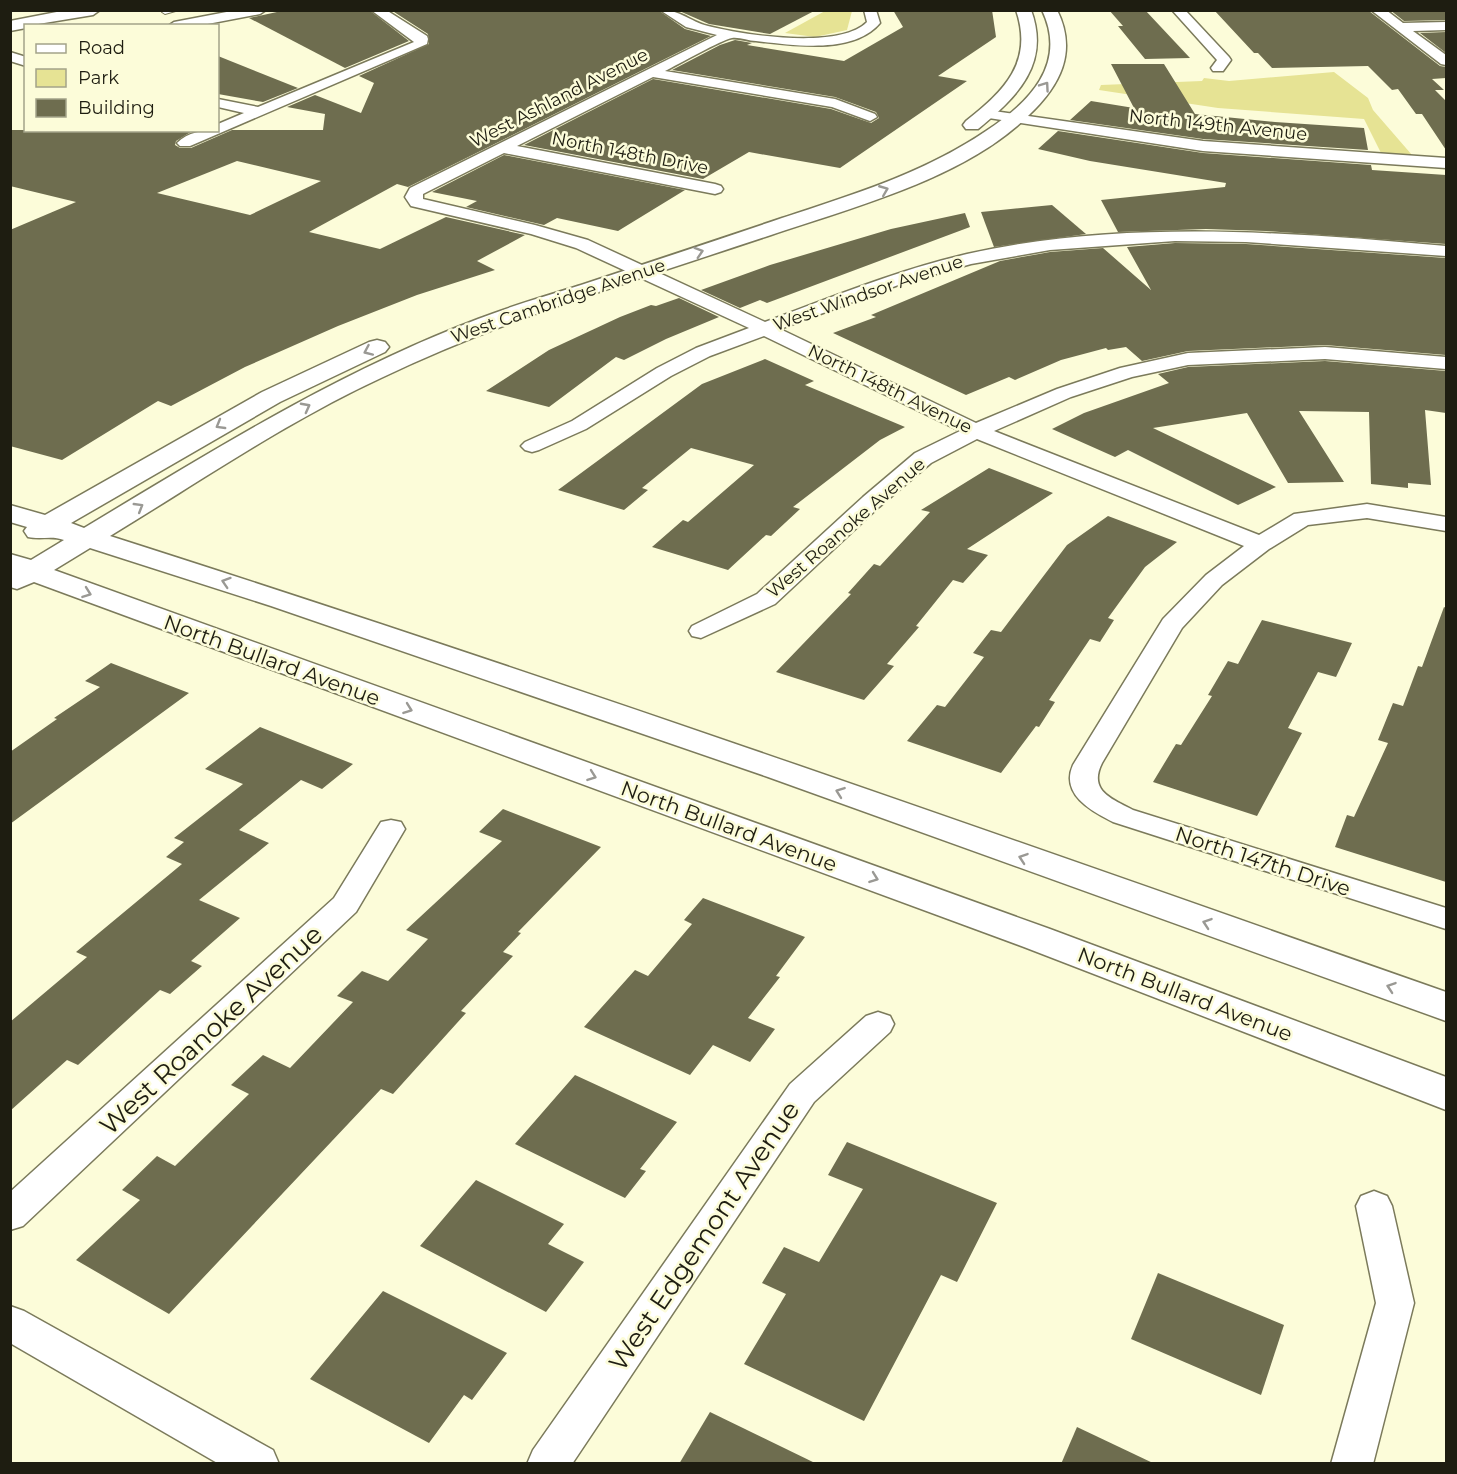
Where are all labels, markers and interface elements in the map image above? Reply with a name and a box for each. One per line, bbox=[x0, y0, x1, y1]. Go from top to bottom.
legend bbox=[24, 24, 219, 132]
text: Road bbox=[78, 37, 125, 59]
street label: West Ashland Avenue bbox=[466, 43, 652, 153]
text: Park bbox=[78, 67, 119, 89]
one-way arrow bbox=[1038, 81, 1049, 92]
text: Building bbox=[78, 97, 155, 119]
street label: North 149th Avenue bbox=[1128, 105, 1308, 145]
street label: North 148th Drive bbox=[550, 127, 710, 179]
one-way arrow bbox=[877, 185, 888, 197]
one-way arrow bbox=[693, 247, 704, 260]
street label: West Windsor Avenue bbox=[770, 250, 966, 336]
street label: West Cambridge Avenue bbox=[448, 254, 668, 348]
street label: North 148th Avenue bbox=[804, 340, 976, 438]
one-way arrow bbox=[363, 344, 374, 356]
one-way arrow bbox=[300, 403, 311, 414]
one-way arrow bbox=[216, 418, 226, 430]
street label: West Roanoke Avenue bbox=[762, 453, 930, 603]
one-way arrow bbox=[133, 502, 143, 514]
one-way arrow bbox=[221, 576, 232, 589]
one-way arrow bbox=[81, 585, 92, 598]
street label: North Bullard Avenue bbox=[161, 609, 383, 711]
one-way arrow bbox=[403, 702, 413, 715]
one-way arrow bbox=[586, 769, 597, 781]
street label: North Bullard Avenue bbox=[618, 775, 840, 877]
one-way arrow bbox=[835, 787, 846, 800]
street label: North 147th Drive bbox=[1172, 821, 1354, 901]
one-way arrow bbox=[1018, 853, 1029, 866]
one-way arrow bbox=[868, 871, 879, 884]
one-way arrow bbox=[1202, 917, 1213, 930]
street label: West Roanoke Avenue bbox=[93, 918, 329, 1142]
street label: North Bullard Avenue bbox=[1074, 941, 1296, 1047]
one-way arrow bbox=[1386, 982, 1397, 995]
street label: West Edgemont Avenue bbox=[602, 1095, 806, 1377]

